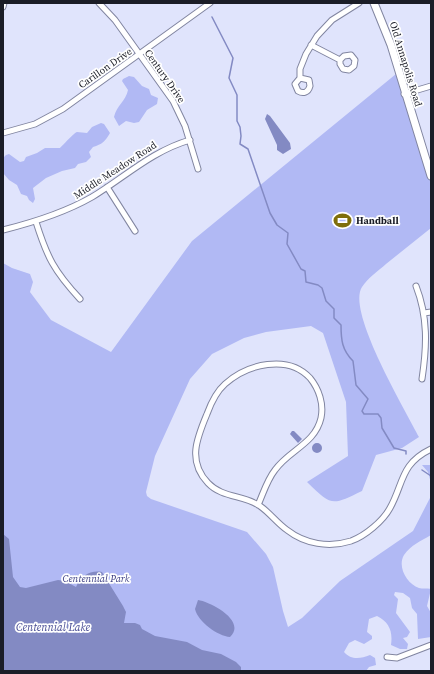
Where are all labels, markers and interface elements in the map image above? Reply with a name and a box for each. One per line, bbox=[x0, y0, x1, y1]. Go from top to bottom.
street label: Old Annapolis Road bbox=[387, 20, 425, 108]
street label: Carillon Drive bbox=[76, 45, 134, 91]
street label: Century Drive bbox=[142, 47, 188, 105]
street label: Middle Meadow Road bbox=[71, 138, 159, 202]
sports icon: Handball bbox=[333, 210, 353, 230]
place label: Handball bbox=[356, 214, 399, 227]
park label: Centennial Park bbox=[63, 572, 130, 585]
water label: Centennial Lake bbox=[16, 620, 90, 635]

